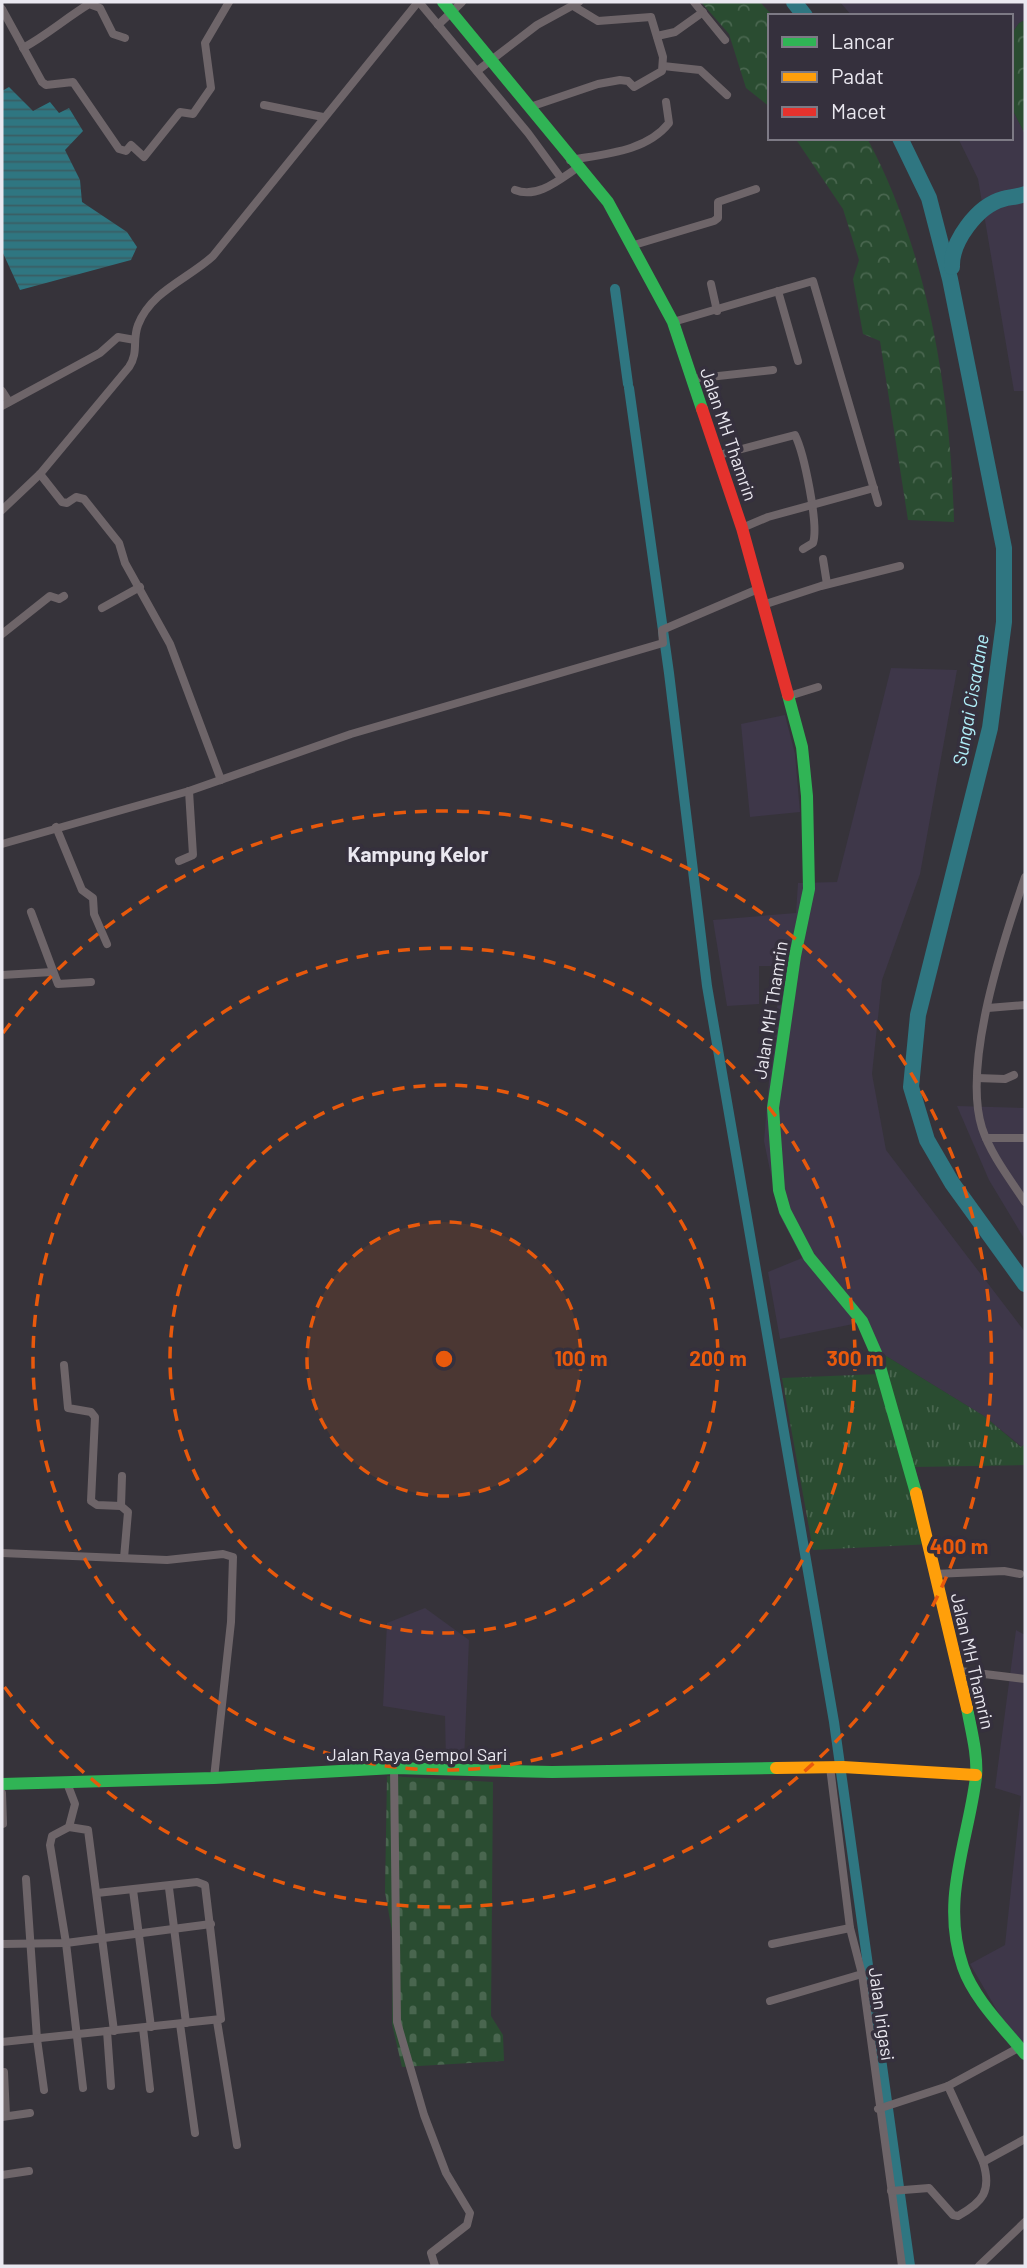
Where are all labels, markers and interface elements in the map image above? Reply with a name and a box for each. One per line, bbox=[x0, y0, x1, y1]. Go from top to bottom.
legend bbox=[768, 14, 1013, 140]
text: Lancar bbox=[831, 28, 894, 53]
text: Padat bbox=[831, 63, 884, 88]
text: Macet bbox=[831, 98, 886, 123]
street label: Jalan MH Thamrin bbox=[696, 365, 762, 503]
water label: Sungai Cisadane bbox=[947, 632, 993, 768]
district label: Kampung Kelor bbox=[347, 841, 489, 866]
street label: Jalan MH Thamrin bbox=[748, 939, 792, 1081]
text: 100 m bbox=[554, 1345, 608, 1370]
text: 200 m bbox=[689, 1345, 747, 1370]
text: 300 m bbox=[826, 1345, 884, 1370]
centre of rings bbox=[432, 1347, 456, 1371]
text: 400 m bbox=[930, 1533, 988, 1558]
street label: Jalan MH Thamrin bbox=[947, 1591, 999, 1731]
street label: Jalan Raya Gempol Sari bbox=[327, 1743, 507, 1765]
street label: Jalan Irigasi bbox=[865, 1966, 899, 2062]

